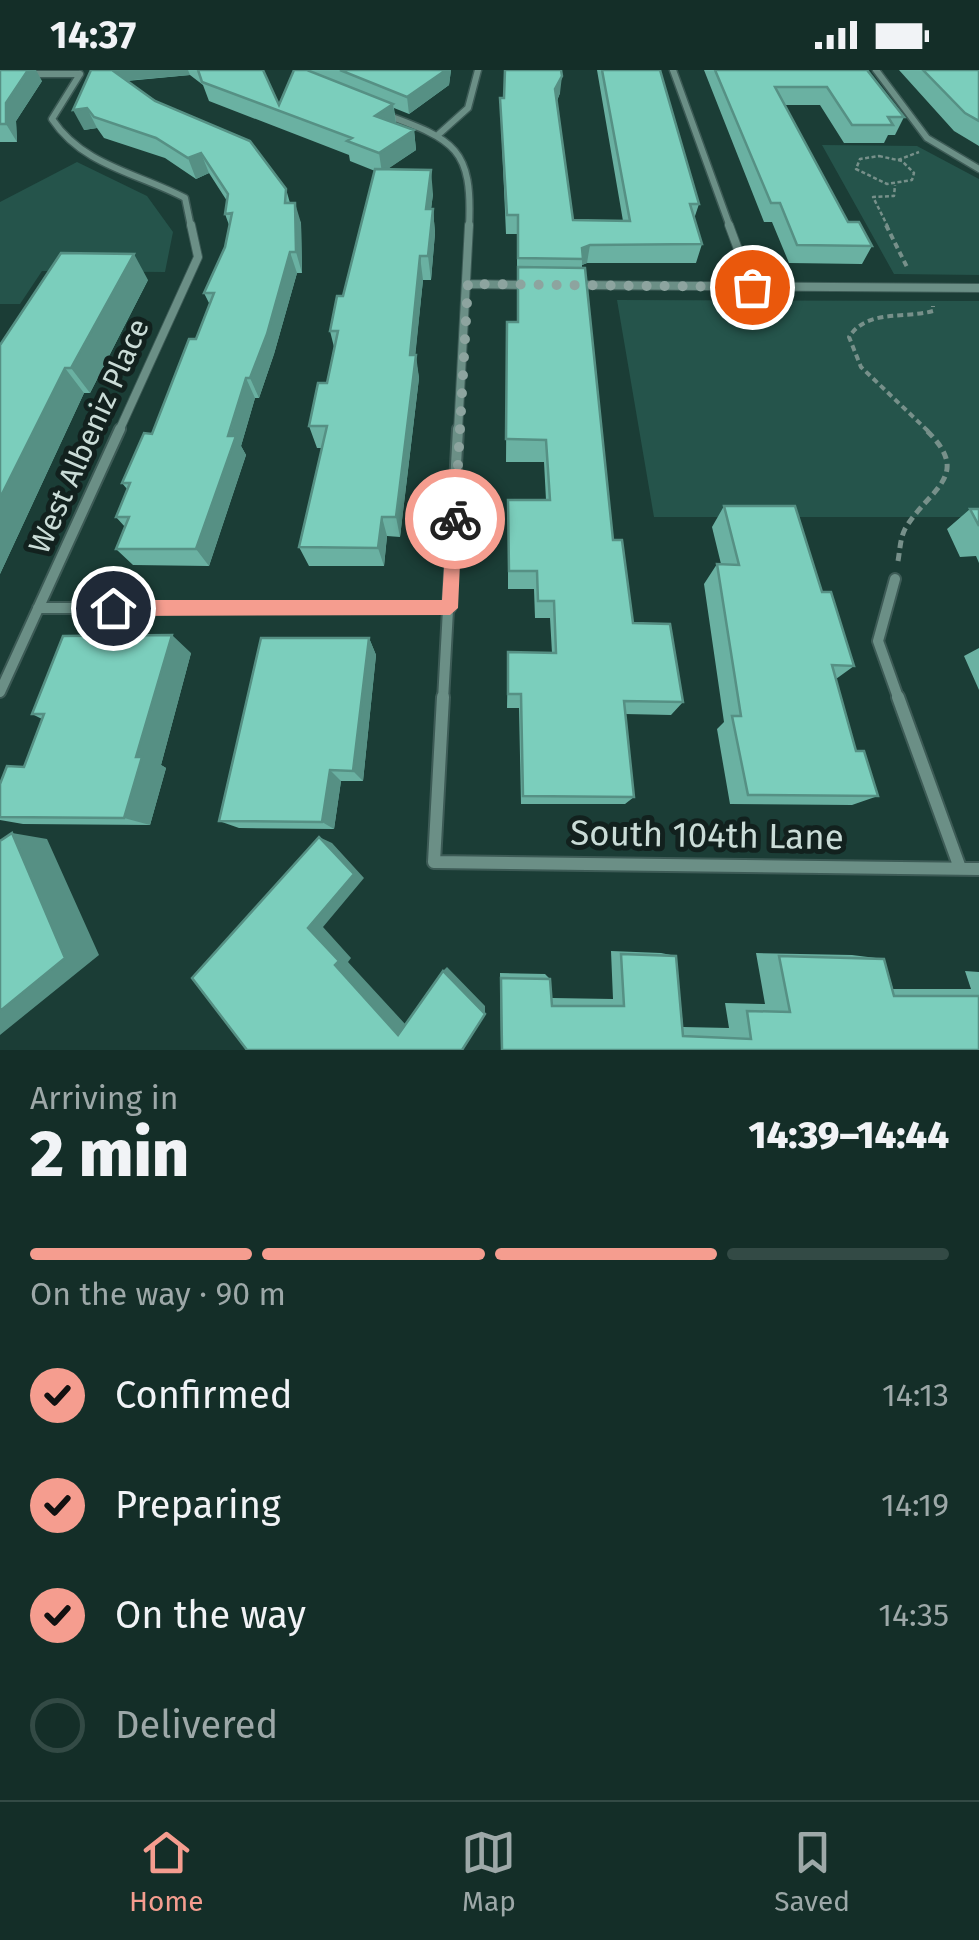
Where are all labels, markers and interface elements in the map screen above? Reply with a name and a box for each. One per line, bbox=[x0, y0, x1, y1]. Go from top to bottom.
text: 14:37 bbox=[50, 12, 136, 58]
pin bbox=[710, 245, 795, 330]
icon: bag bbox=[725, 260, 780, 315]
street label: West Albeniz Place bbox=[21, 313, 157, 559]
courier bbox=[405, 469, 505, 569]
icon: bike bbox=[428, 492, 483, 547]
pin bbox=[71, 566, 156, 651]
icon: home bbox=[86, 581, 141, 636]
street label: South 104th Lane bbox=[570, 812, 844, 858]
text: Arriving in bbox=[30, 1079, 178, 1117]
text: 14:39–14:44 bbox=[749, 1112, 949, 1158]
text: 2 min bbox=[30, 1115, 189, 1193]
text: On the way · 90 m bbox=[30, 1275, 286, 1313]
icon: check bbox=[30, 1368, 85, 1423]
text: Confirmed bbox=[115, 1372, 293, 1418]
text: 14:13 bbox=[882, 1376, 949, 1414]
icon: check bbox=[30, 1478, 85, 1533]
text: Preparing bbox=[115, 1482, 281, 1528]
text: 14:19 bbox=[881, 1486, 949, 1524]
icon: check bbox=[30, 1588, 85, 1643]
text: On the way bbox=[115, 1592, 306, 1638]
text: 14:35 bbox=[878, 1596, 949, 1634]
text: Delivered bbox=[115, 1702, 278, 1748]
tab: Home bbox=[129, 1825, 204, 1918]
tab: Map bbox=[461, 1825, 516, 1918]
tab: Saved bbox=[774, 1825, 850, 1918]

